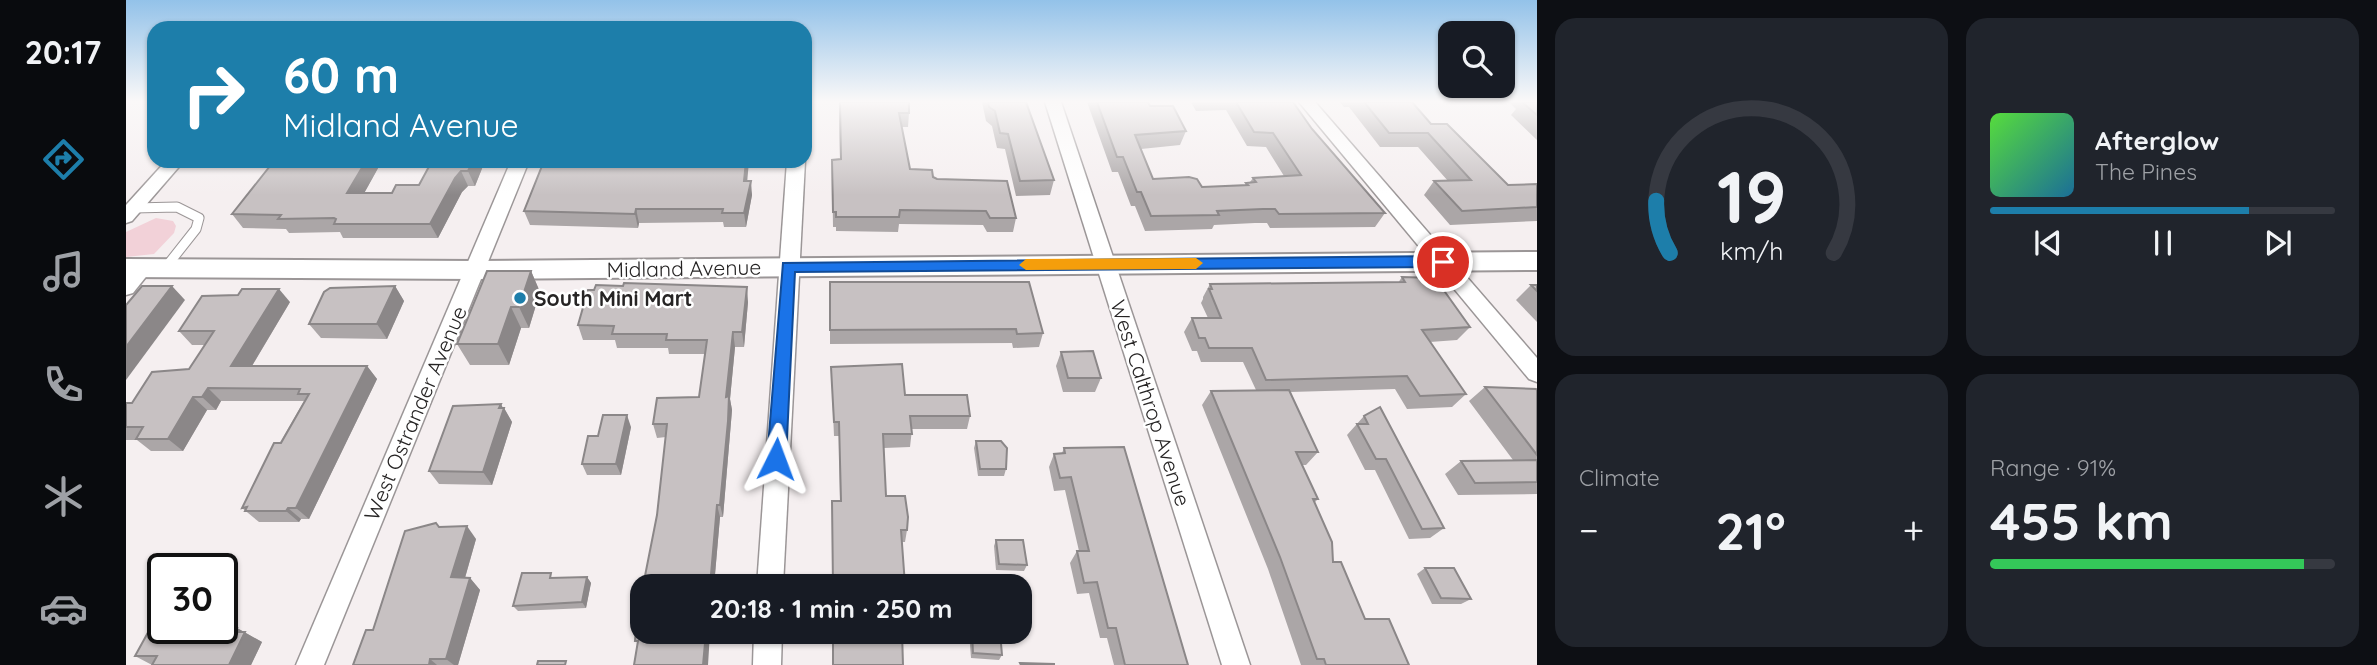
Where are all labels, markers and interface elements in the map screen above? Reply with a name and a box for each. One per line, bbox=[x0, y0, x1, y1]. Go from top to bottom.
map controls bbox=[1438, 21, 1515, 98]
button: search bbox=[1438, 21, 1515, 98]
text: 20:17 bbox=[25, 32, 101, 72]
text: 60 m bbox=[283, 44, 399, 105]
icon: right bbox=[168, 49, 259, 140]
text: Midland Avenue bbox=[283, 105, 519, 145]
text: Afterglow bbox=[2095, 124, 2219, 157]
icon: directions bbox=[39, 135, 88, 184]
text: 19 bbox=[1717, 151, 1786, 242]
text: The Pines bbox=[2095, 157, 2197, 186]
icon: previous bbox=[2029, 224, 2067, 262]
icon: pause bbox=[2144, 224, 2182, 262]
icon: next bbox=[2259, 224, 2297, 262]
pin bbox=[1413, 232, 1473, 292]
text: km/h bbox=[1720, 235, 1783, 266]
icon: arrive bbox=[1424, 243, 1462, 281]
icon: music bbox=[39, 247, 88, 296]
street label: Midland Avenue bbox=[607, 254, 761, 282]
place label: South Mini Mart bbox=[534, 285, 692, 311]
marker: South Mini Mart bbox=[512, 290, 528, 306]
street label: West Calthrop Avenue bbox=[1105, 297, 1197, 509]
street label: West Ostrander Avenue bbox=[358, 302, 472, 524]
icon: phone bbox=[39, 360, 88, 409]
position arrow bbox=[739, 422, 813, 496]
text: Range · 91% bbox=[1990, 453, 2116, 482]
text: Climate bbox=[1579, 463, 1660, 492]
icon: climate bbox=[39, 472, 88, 521]
text: 455 km bbox=[1990, 488, 2173, 553]
text: 21° bbox=[1716, 498, 1786, 563]
text: − bbox=[1579, 506, 1599, 554]
text: + bbox=[1903, 506, 1924, 554]
speed limit sign: 30 bbox=[147, 553, 238, 644]
icon: car bbox=[39, 584, 88, 633]
text: 20:18 · 1 min · 250 m bbox=[710, 592, 952, 625]

